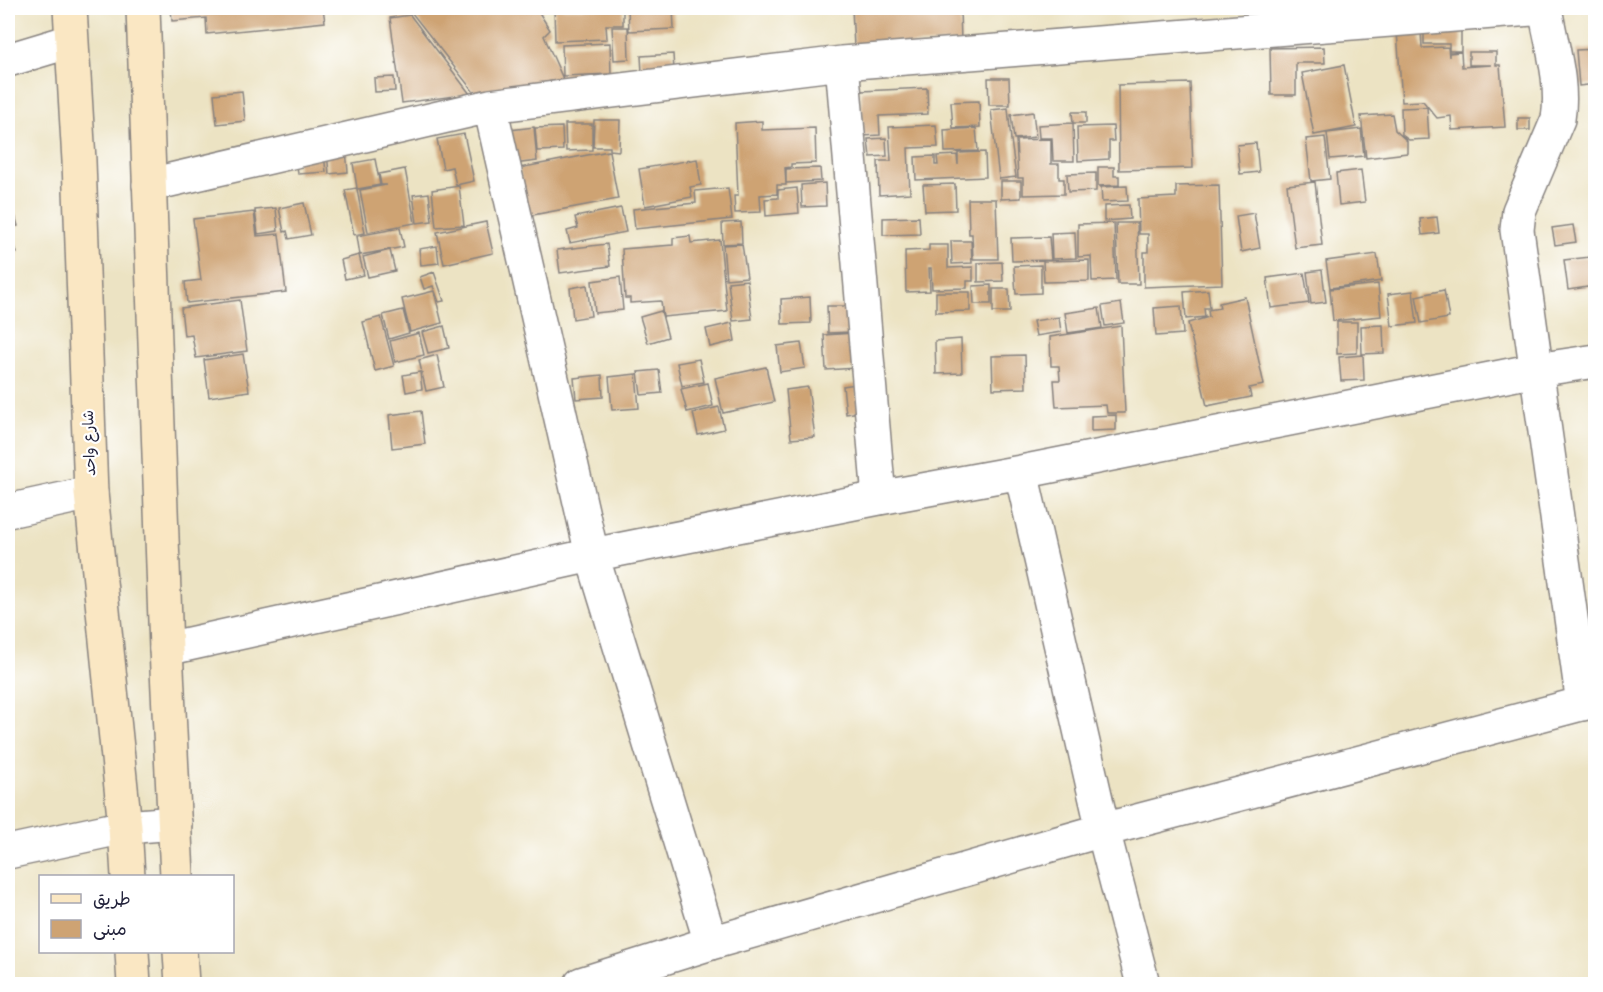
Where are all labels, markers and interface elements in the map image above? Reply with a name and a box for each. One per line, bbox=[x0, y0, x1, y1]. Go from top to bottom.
street label: شارع واحد bbox=[78, 410, 100, 476]
legend bbox=[39, 875, 234, 953]
text: طريق bbox=[93, 887, 131, 911]
text: مبنى bbox=[93, 917, 127, 941]

